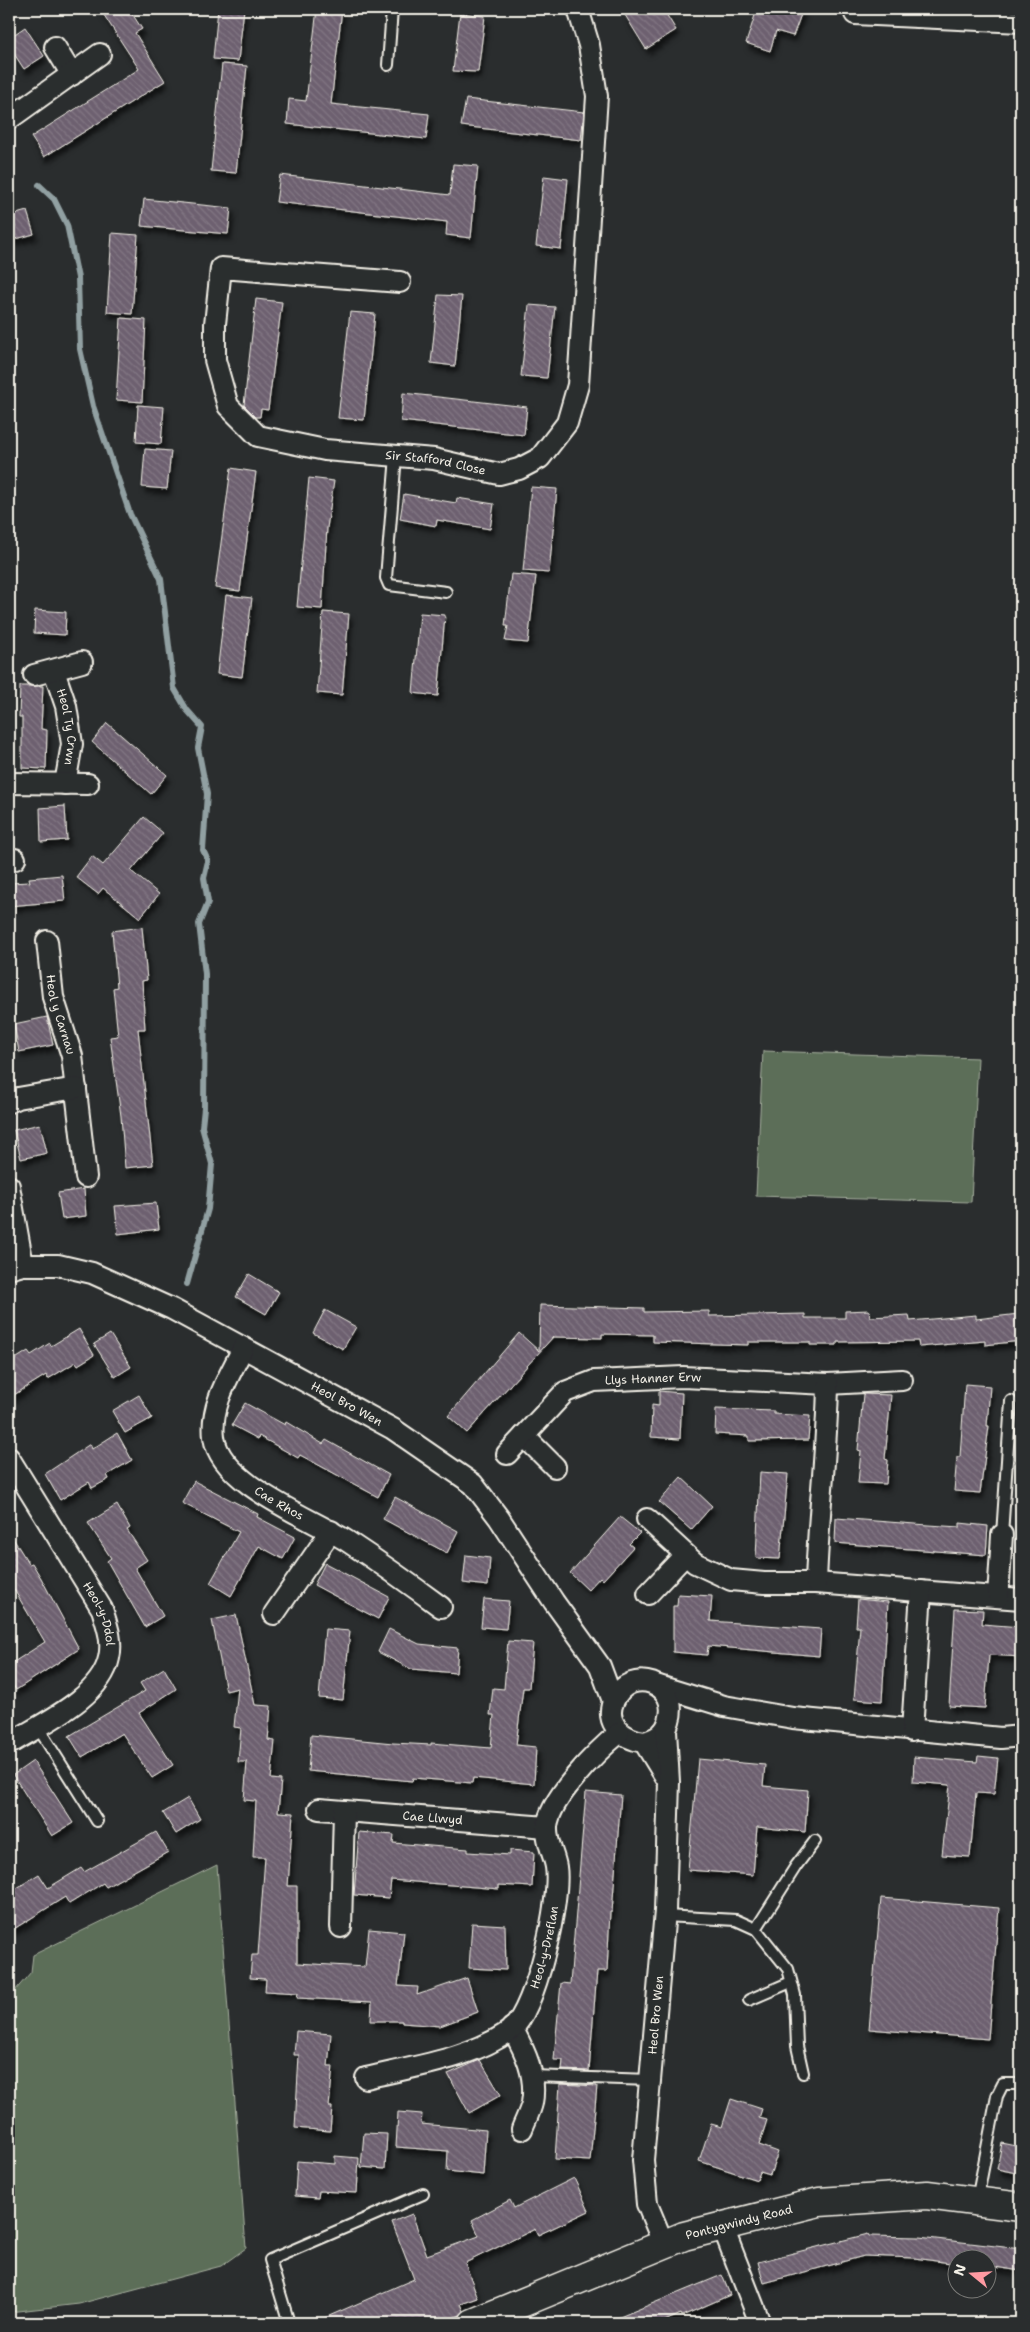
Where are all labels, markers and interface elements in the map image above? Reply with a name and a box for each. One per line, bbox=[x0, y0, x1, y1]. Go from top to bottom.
street label: Sir Stafford Close bbox=[385, 447, 488, 479]
street label: Heol Ty Crwn bbox=[53, 686, 80, 766]
street label: Heol y Carnau bbox=[43, 974, 79, 1057]
street label: Llys Hanner Erw bbox=[604, 1369, 702, 1389]
street label: Heol Bro Wen bbox=[308, 1378, 385, 1430]
street label: Cae Rhos bbox=[251, 1483, 307, 1524]
street label: Heol-y-Ddol bbox=[79, 1579, 118, 1647]
street label: Cae Llwyd bbox=[402, 1808, 464, 1828]
street label: Heol-y-Dreflan bbox=[526, 1905, 562, 1991]
street label: Heol Bro Wen bbox=[644, 1975, 667, 2055]
street label: Pontygwindy Road bbox=[684, 2201, 795, 2243]
north arrow bbox=[948, 2250, 998, 2300]
text: N bbox=[949, 2262, 970, 2278]

